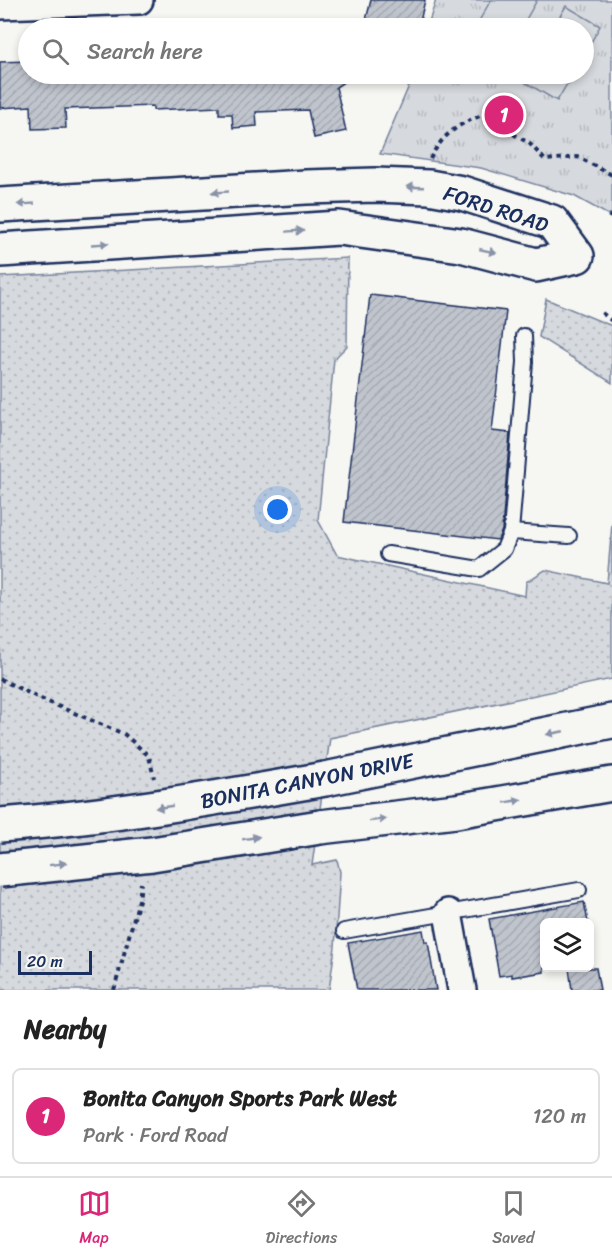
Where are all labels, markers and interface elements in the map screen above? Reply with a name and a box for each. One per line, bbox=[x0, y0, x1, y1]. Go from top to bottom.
search box bbox=[18, 18, 594, 84]
text: Search here bbox=[87, 32, 203, 71]
icon: search bbox=[39, 35, 72, 68]
pin: 1 bbox=[484, 92, 524, 138]
street label: FORD ROAD bbox=[439, 174, 554, 244]
one-way arrow bbox=[406, 182, 425, 191]
one-way arrow bbox=[211, 187, 230, 197]
one-way arrow bbox=[16, 199, 35, 208]
one-way arrow bbox=[285, 226, 304, 236]
one-way arrow bbox=[91, 239, 110, 249]
one-way arrow bbox=[479, 247, 498, 256]
your location bbox=[263, 495, 292, 524]
one-way arrow bbox=[545, 729, 564, 738]
street label: BONITA CANYON DRIVE bbox=[197, 741, 418, 820]
one-way arrow bbox=[504, 796, 523, 805]
one-way arrow bbox=[154, 802, 173, 812]
one-way arrow bbox=[369, 816, 388, 825]
one-way arrow bbox=[242, 833, 261, 842]
one-way arrow bbox=[49, 860, 68, 869]
map controls bbox=[540, 918, 594, 972]
button: layers bbox=[540, 918, 594, 972]
text: 20 m bbox=[27, 947, 63, 976]
scale bar bbox=[18, 948, 92, 976]
text: Nearby bbox=[24, 1006, 106, 1052]
text: Bonita Canyon Sports Park West bbox=[83, 1079, 397, 1118]
text: 1 bbox=[41, 1099, 50, 1134]
text: 120 m bbox=[533, 1099, 586, 1134]
text: Park · Ford Road bbox=[83, 1118, 228, 1153]
tab: Map bbox=[78, 1187, 111, 1252]
tab: Directions bbox=[266, 1187, 337, 1252]
tab: Saved bbox=[492, 1187, 534, 1252]

